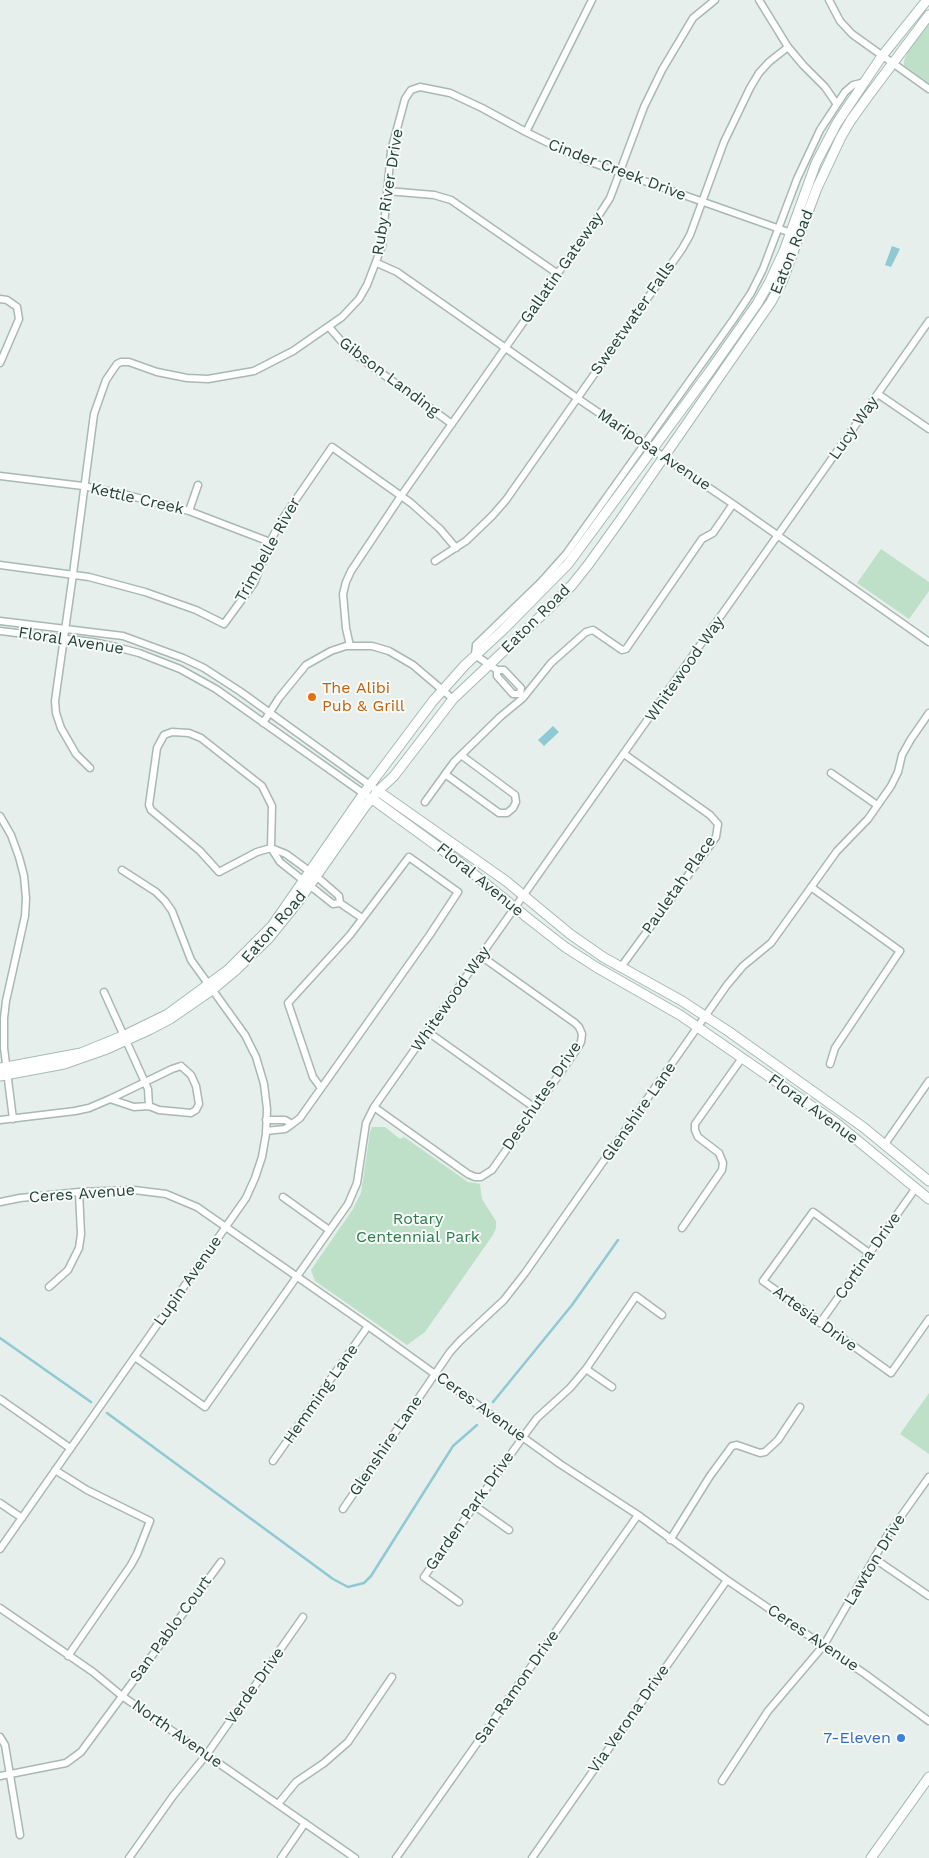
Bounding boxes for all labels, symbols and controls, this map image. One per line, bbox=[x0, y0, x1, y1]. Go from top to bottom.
street label: Ruby River Drive bbox=[369, 127, 407, 257]
street label: Cinder Creek Drive bbox=[545, 135, 689, 205]
street label: Eaton Road bbox=[766, 207, 818, 297]
street label: Gallatin Gateway bbox=[516, 209, 608, 327]
street label: Sweetwater Falls bbox=[587, 257, 679, 379]
street label: Gibson Landing bbox=[335, 333, 443, 421]
street label: Lucy Way bbox=[825, 393, 883, 463]
street label: Mariposa Avenue bbox=[594, 405, 714, 495]
street label: Kettle Creek bbox=[88, 479, 186, 519]
street label: Trimbelle River bbox=[231, 494, 305, 606]
street label: Eaton Road bbox=[498, 581, 574, 657]
street label: Whitewood Way bbox=[641, 612, 729, 726]
street label: Floral Avenue bbox=[17, 623, 125, 659]
place label: The Alibi Pub & Grill bbox=[322, 678, 405, 716]
marker: The Alibi Pub & Grill bbox=[306, 691, 318, 703]
street label: Pauletah Place bbox=[638, 832, 720, 938]
street label: Floral Avenue bbox=[433, 839, 527, 921]
street label: Eaton Road bbox=[237, 887, 311, 967]
street label: Whitewood Way bbox=[407, 942, 495, 1056]
street label: Deschutes Drive bbox=[498, 1038, 586, 1154]
street label: Glenshire Lane bbox=[598, 1059, 680, 1165]
street label: Floral Avenue bbox=[764, 1070, 862, 1148]
street label: Ceres Avenue bbox=[28, 1181, 136, 1207]
park label: Rotary Centennial Park bbox=[356, 1209, 480, 1247]
street label: Cortina Drive bbox=[831, 1209, 905, 1303]
street label: Lupin Avenue bbox=[150, 1232, 226, 1330]
street label: Artesia Drive bbox=[769, 1282, 861, 1356]
street label: Hemming Lane bbox=[280, 1340, 362, 1448]
street label: Ceres Avenue bbox=[432, 1368, 530, 1446]
street label: Glenshire Lane bbox=[345, 1392, 427, 1500]
street label: Garden Park Drive bbox=[422, 1448, 518, 1574]
street label: Lawton Drive bbox=[840, 1511, 910, 1609]
street label: San Pablo Court bbox=[126, 1572, 216, 1686]
street label: Ceres Avenue bbox=[764, 1600, 862, 1676]
street label: San Ramon Drive bbox=[471, 1627, 563, 1747]
street label: Verde Drive bbox=[221, 1644, 289, 1728]
street label: Via Verona Drive bbox=[584, 1661, 674, 1777]
street label: North Avenue bbox=[128, 1696, 226, 1772]
place label: 7-Eleven bbox=[823, 1728, 891, 1748]
marker: 7-Eleven bbox=[895, 1732, 907, 1744]

